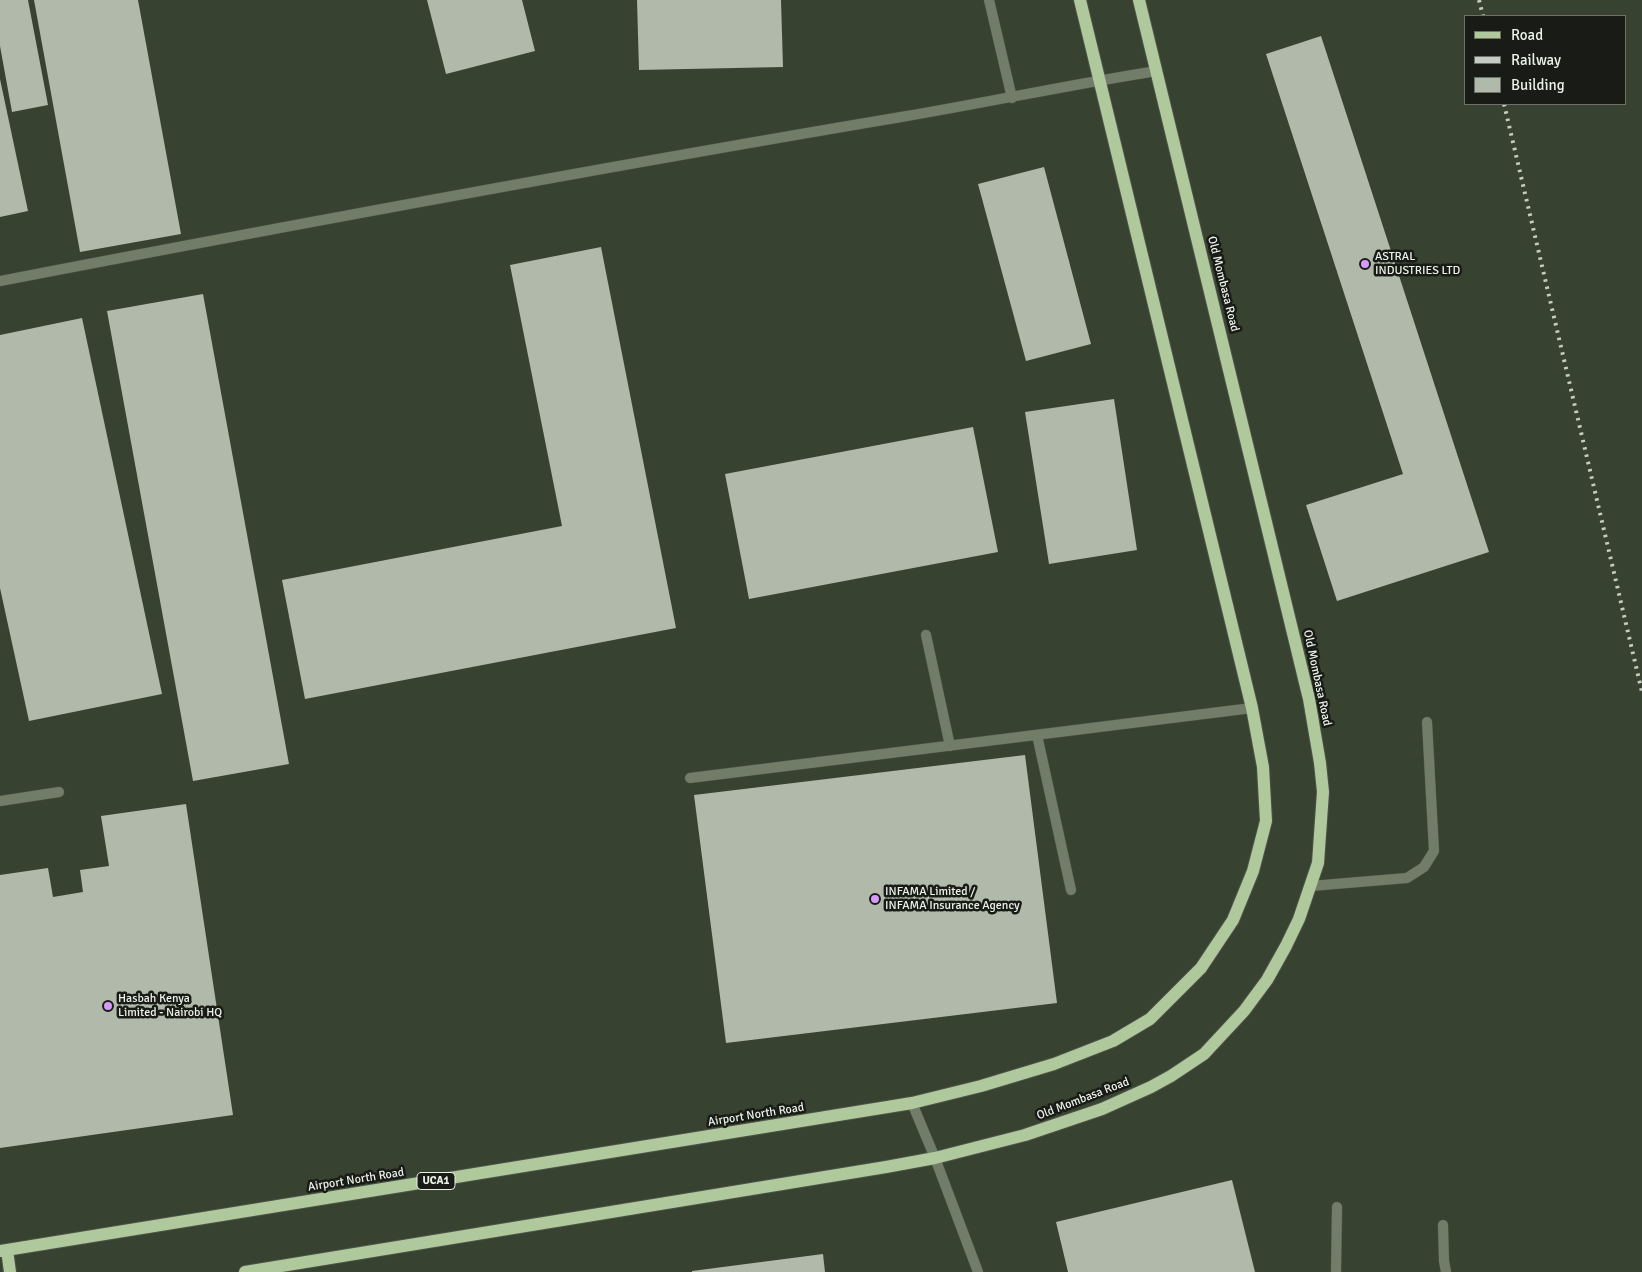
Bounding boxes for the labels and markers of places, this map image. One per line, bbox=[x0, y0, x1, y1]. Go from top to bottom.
place label: ASTRAL INDUSTRIES LTD bbox=[1375, 250, 1460, 278]
marker: ASTRAL INDUSTRIES LTD bbox=[1359, 258, 1371, 270]
place label: INFAMA Limited / INFAMA Insurance Agency bbox=[885, 885, 1020, 913]
marker: INFAMA Limited / INFAMA Insurance Agency bbox=[869, 893, 881, 905]
place label: Hasbah Kenya Limited - Nairobi HQ bbox=[118, 992, 222, 1020]
marker: Hasbah Kenya Limited - Nairobi HQ bbox=[102, 1000, 114, 1012]

